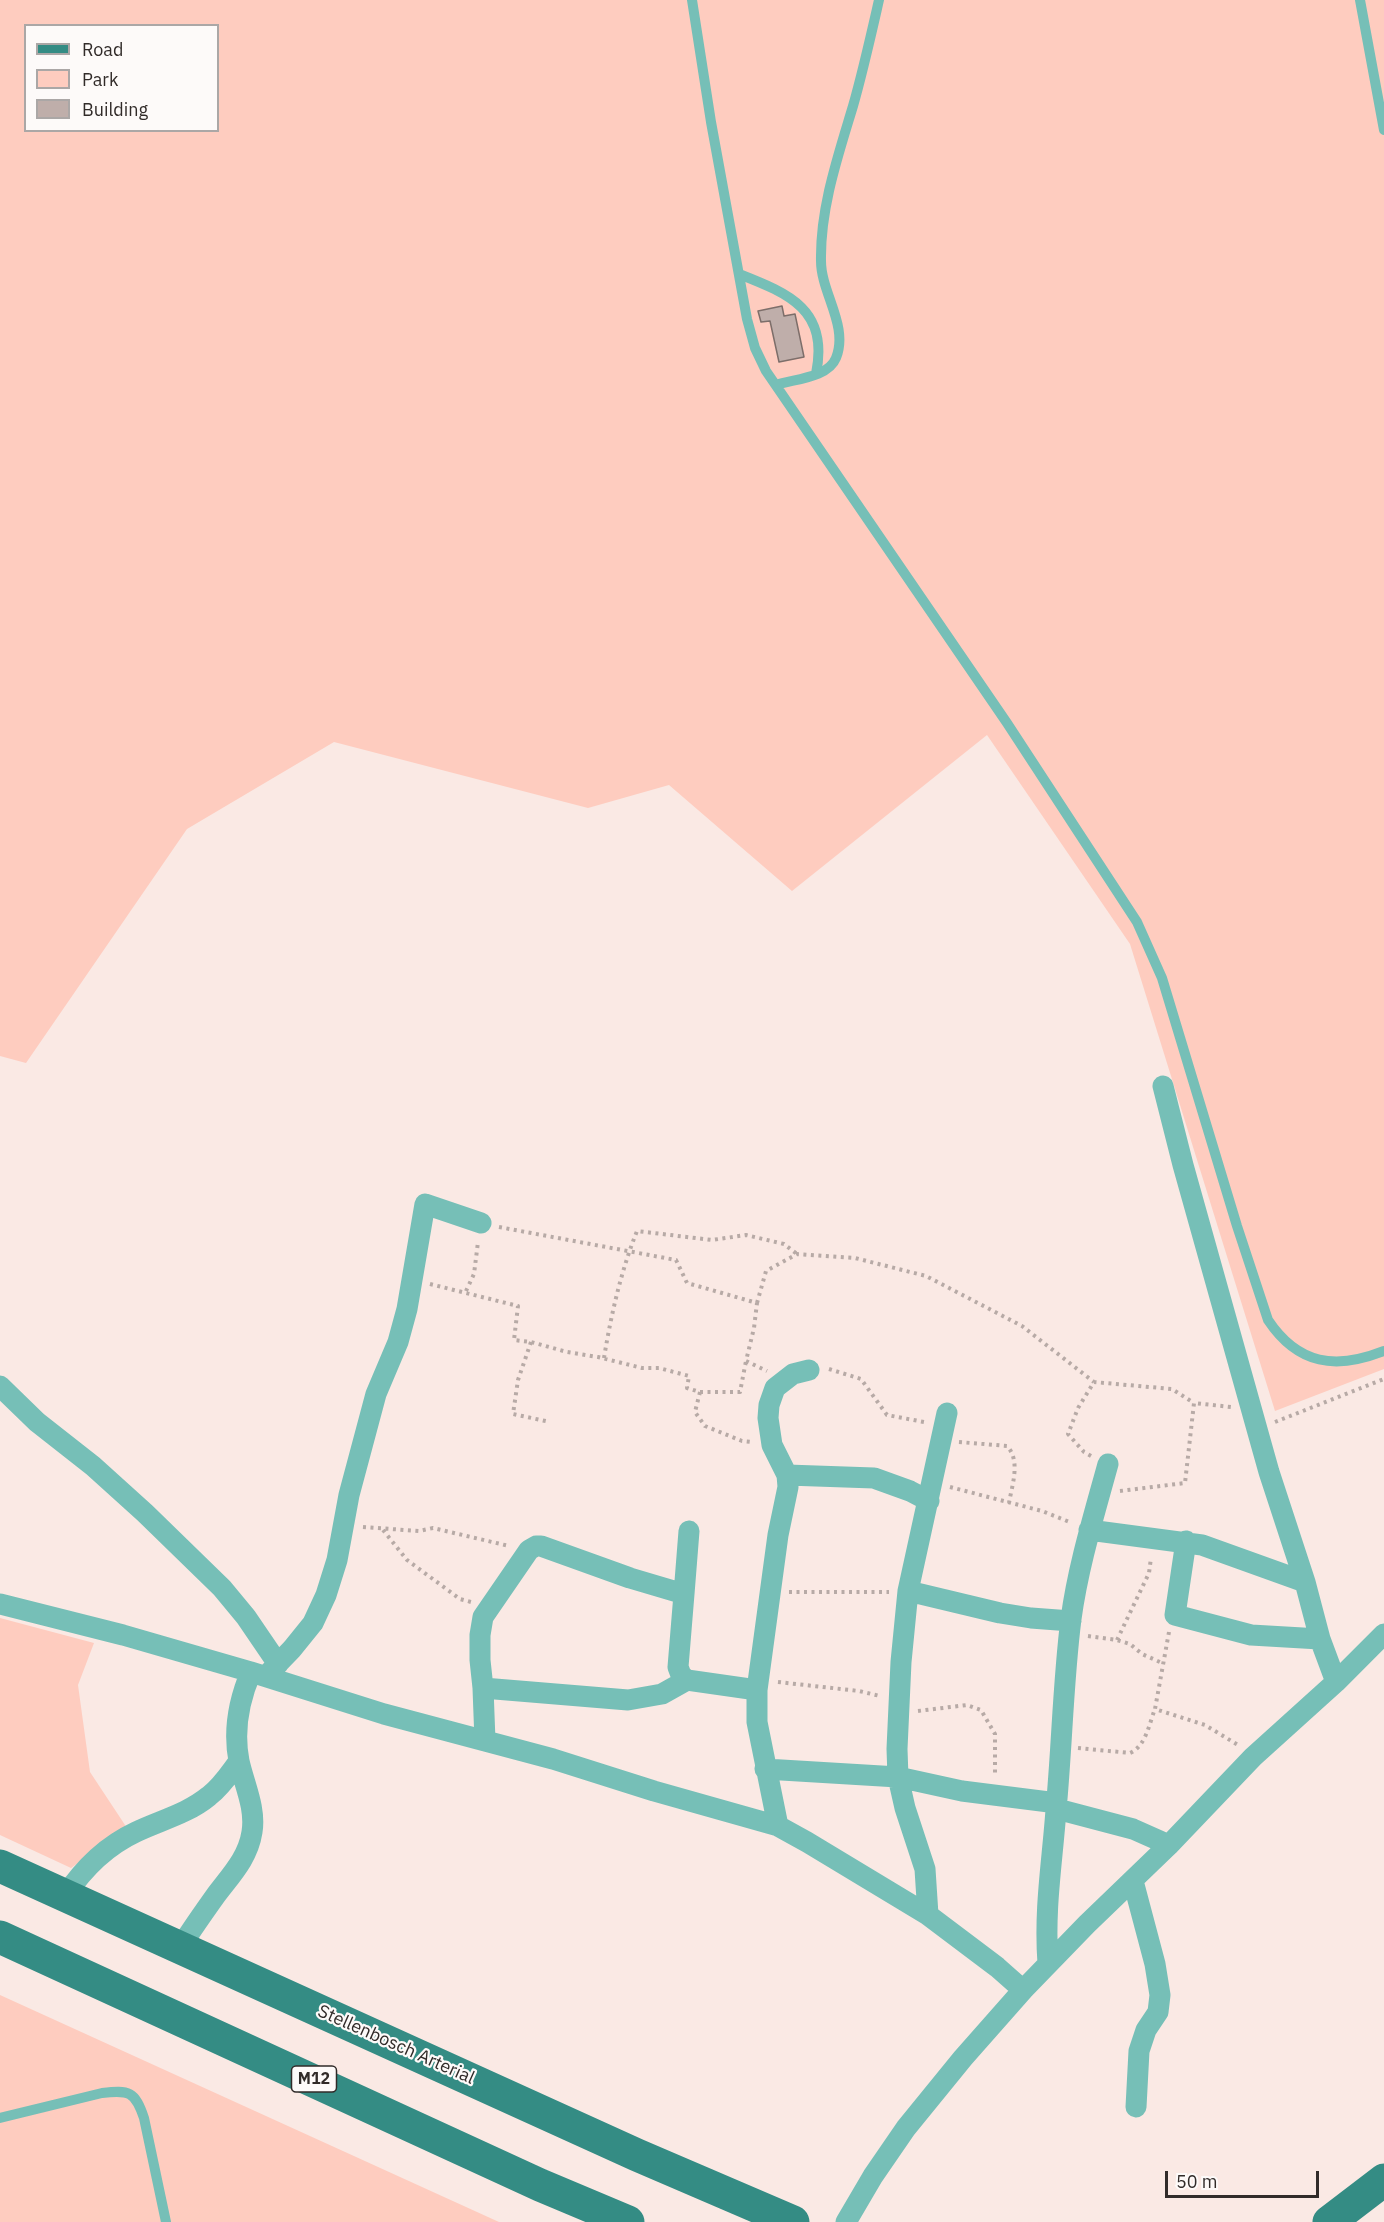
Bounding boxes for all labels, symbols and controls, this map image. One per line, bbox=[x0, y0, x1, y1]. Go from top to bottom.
legend bbox=[24, 24, 219, 132]
text: Road bbox=[82, 38, 123, 61]
text: Park bbox=[82, 68, 118, 91]
text: Building bbox=[82, 98, 148, 121]
street label: Stellenbosch Arterial bbox=[314, 2001, 478, 2089]
road number: M12 bbox=[292, 2066, 336, 2092]
scale bar bbox=[1168, 2159, 1322, 2197]
text: 50 m bbox=[1176, 2170, 1218, 2193]

